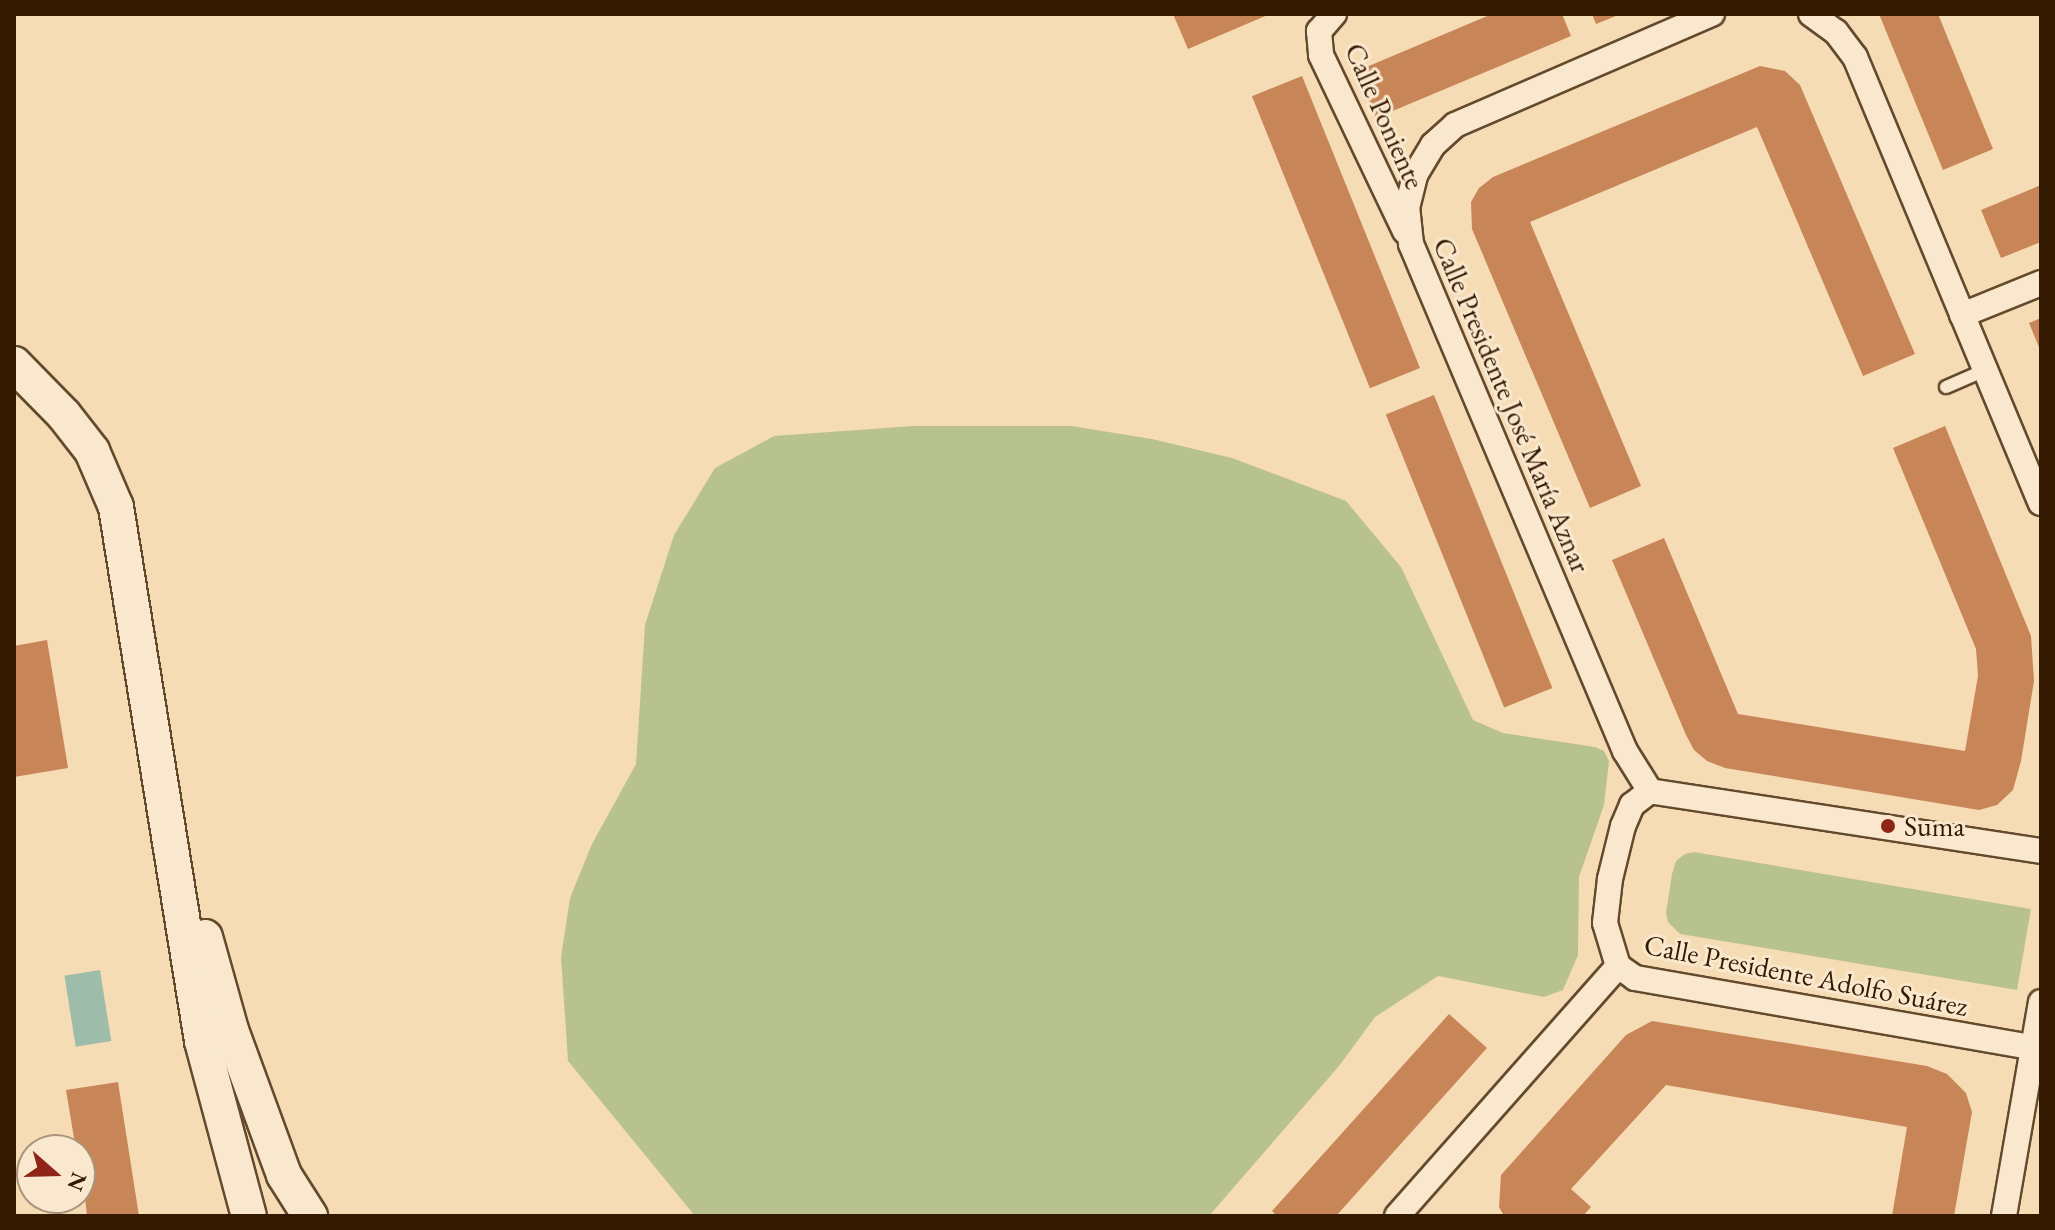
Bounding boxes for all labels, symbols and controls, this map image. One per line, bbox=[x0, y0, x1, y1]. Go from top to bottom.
street label: Calle Poniente bbox=[1338, 38, 1432, 194]
street label: Calle Presidente José María Aznar bbox=[1426, 233, 1598, 577]
place label: Suma bbox=[1904, 809, 1965, 843]
marker: Suma bbox=[1879, 817, 1897, 835]
street label: Calle Presidente Adolfo Suárez bbox=[1641, 927, 1971, 1023]
north arrow bbox=[16, 1134, 96, 1214]
text: N bbox=[60, 1168, 94, 1195]

